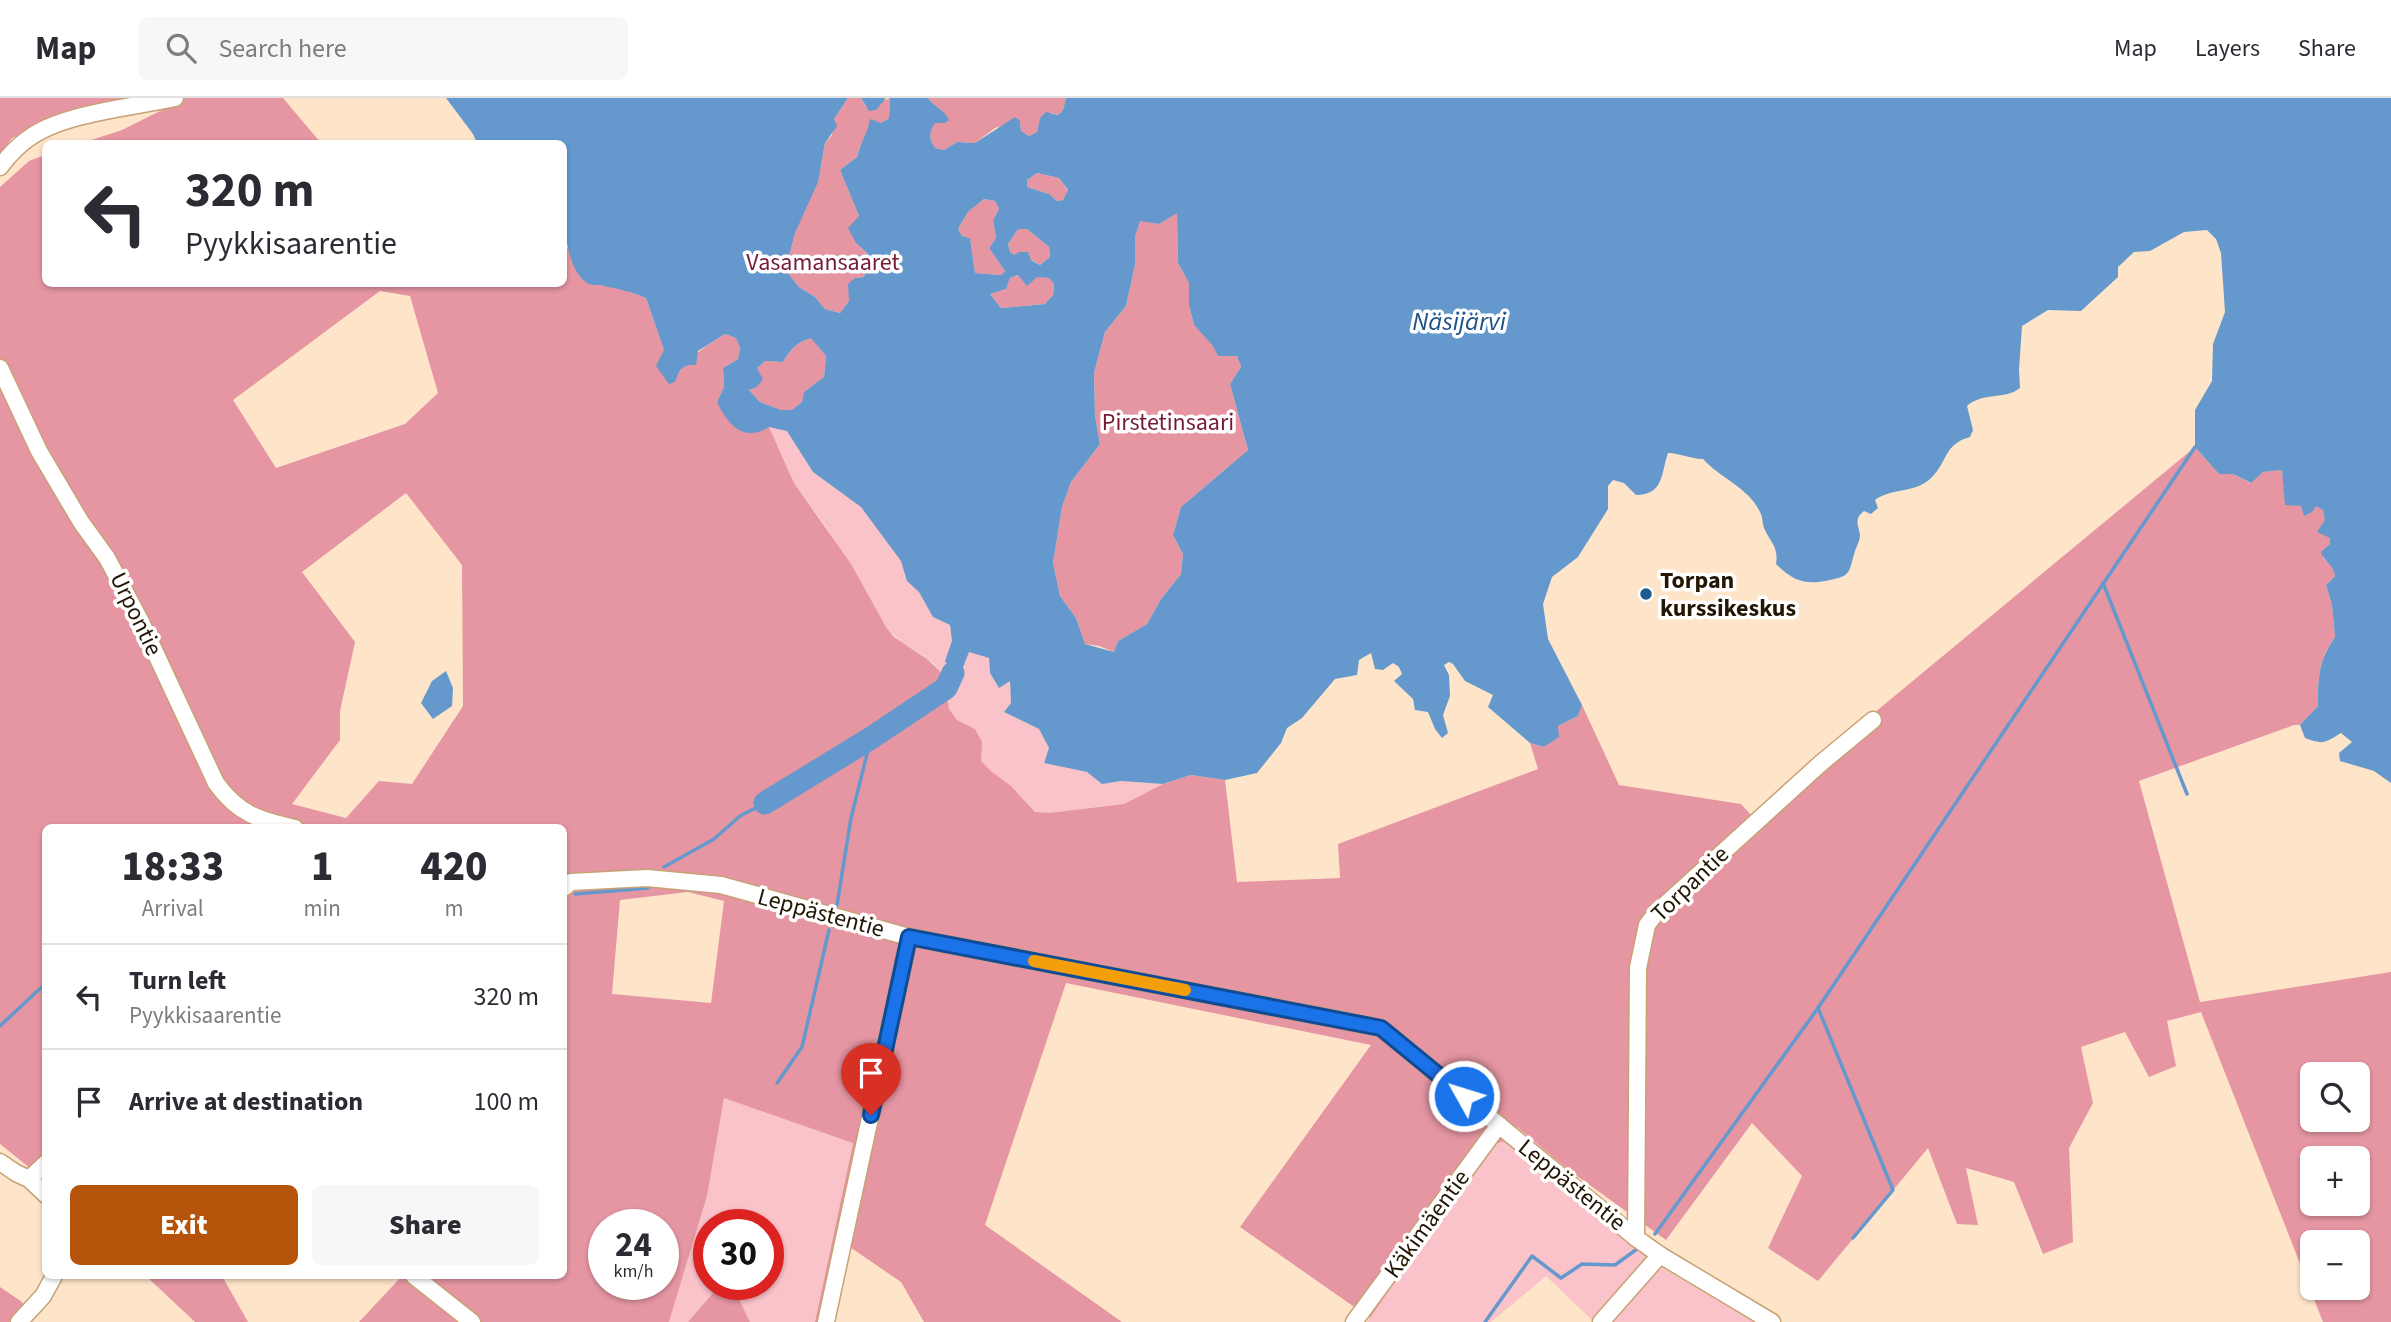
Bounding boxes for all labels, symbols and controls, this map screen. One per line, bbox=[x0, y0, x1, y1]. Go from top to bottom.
search box bbox=[138, 17, 628, 80]
text: Map bbox=[35, 25, 96, 72]
icon: search bbox=[162, 29, 200, 67]
text: Search here bbox=[218, 30, 347, 67]
text: Map bbox=[2114, 31, 2157, 66]
text: Layers bbox=[2195, 31, 2260, 66]
text: Share bbox=[2298, 31, 2356, 66]
text: 320 m bbox=[185, 156, 314, 226]
icon: left bbox=[70, 168, 161, 259]
text: Pyykkisaarentie bbox=[185, 221, 397, 267]
park label: Vasamansaaret bbox=[746, 245, 900, 280]
water label: Näsijärvi bbox=[1412, 303, 1507, 340]
park label: Pirstetinsaari bbox=[1102, 405, 1234, 440]
place label: Torpan kurssikeskus bbox=[1660, 563, 1796, 626]
street label: Urpontie bbox=[101, 566, 171, 662]
marker: Torpan kurssikeskus bbox=[1638, 586, 1654, 602]
text: 18:33 bbox=[121, 837, 224, 897]
text: 1 bbox=[311, 837, 333, 897]
text: 420 bbox=[420, 837, 488, 897]
street label: Torpantie bbox=[1643, 838, 1737, 930]
street label: Leppästentie bbox=[754, 879, 888, 947]
text: Arrival bbox=[142, 892, 204, 925]
text: min bbox=[304, 892, 341, 925]
text: m bbox=[444, 892, 463, 925]
text: Turn left bbox=[129, 962, 226, 999]
icon: left bbox=[70, 978, 108, 1016]
text: 320 m bbox=[473, 978, 539, 1015]
text: Pyykkisaarentie bbox=[129, 999, 281, 1032]
pin bbox=[841, 1043, 901, 1115]
icon: arrive bbox=[852, 1054, 890, 1092]
position arrow bbox=[1427, 1059, 1501, 1133]
map controls bbox=[2300, 1062, 2370, 1300]
button: search bbox=[2300, 1062, 2370, 1132]
icon: arrive bbox=[70, 1083, 108, 1121]
text: Arrive at destination bbox=[129, 1083, 363, 1120]
text: 100 m bbox=[473, 1083, 539, 1120]
street label: Leppästentie bbox=[1510, 1130, 1634, 1240]
button: + bbox=[2300, 1146, 2370, 1216]
street label: Käkimäentie bbox=[1376, 1162, 1478, 1286]
button: Exit bbox=[70, 1185, 298, 1265]
button: Share bbox=[312, 1185, 539, 1265]
speed limit sign: 30 bbox=[693, 1209, 784, 1300]
text: 24 bbox=[615, 1220, 652, 1270]
button: − bbox=[2300, 1230, 2370, 1300]
text: km/h bbox=[614, 1259, 653, 1284]

